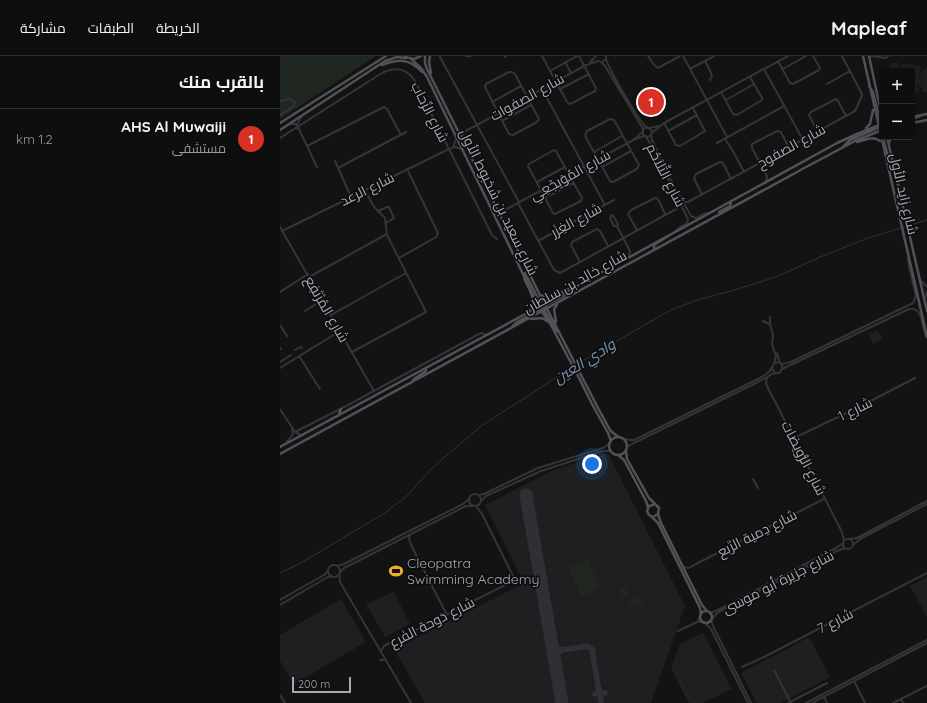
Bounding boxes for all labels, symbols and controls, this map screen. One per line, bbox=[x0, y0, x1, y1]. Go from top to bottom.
text: Mapleaf bbox=[831, 16, 907, 40]
text: مشاركة bbox=[20, 19, 66, 37]
text: الطبقات bbox=[88, 19, 134, 37]
text: الخريطة bbox=[156, 19, 200, 37]
map controls bbox=[879, 68, 915, 140]
button: + bbox=[879, 68, 915, 104]
street label: شارع الصفوات bbox=[487, 69, 567, 125]
text: بالقرب منك bbox=[179, 71, 264, 92]
street label: شارع الرِّحاب bbox=[407, 79, 453, 145]
pin: 1 bbox=[638, 87, 664, 117]
button: − bbox=[879, 104, 915, 140]
text: AHS Al Muwaiji bbox=[121, 117, 226, 136]
street label: شارع الصفوح bbox=[754, 120, 828, 172]
street label: شارع سعيد بن شخبوط الأول bbox=[456, 126, 542, 278]
text: 1.2 km bbox=[16, 131, 53, 147]
text: 1 bbox=[248, 131, 254, 147]
text: مستشفى bbox=[172, 140, 226, 156]
street label: شارع التَّلاَحُم bbox=[641, 140, 690, 210]
street label: شارع المُوَيجْعِي bbox=[526, 145, 615, 207]
street label: شارع زايد الأول bbox=[886, 151, 922, 237]
street label: شارع الرعد bbox=[337, 168, 397, 210]
street label: شارع الغِزَر bbox=[546, 199, 605, 241]
street label: شارع خالِد بن سلطان bbox=[520, 246, 630, 318]
street label: شارع المُرْتَفِع bbox=[301, 273, 353, 345]
water label: وادي العين bbox=[549, 334, 621, 390]
street label: شارع 1 bbox=[835, 393, 875, 425]
street label: شارع الرُّويضات bbox=[778, 418, 830, 498]
your location bbox=[582, 454, 602, 474]
street label: شارع دِمية الرَّبع bbox=[714, 505, 800, 561]
street label: شارع جزيرة أبو موسى bbox=[719, 546, 837, 618]
place label: Cleopatra Swimming Academy bbox=[407, 554, 539, 588]
sports icon: Cleopatra Swimming Academy bbox=[388, 563, 404, 579]
street label: شارع دَوحة الفَرع bbox=[386, 593, 478, 651]
street label: شارع 7 bbox=[814, 604, 856, 638]
scale bar bbox=[292, 675, 351, 694]
text: 200 m bbox=[298, 677, 330, 691]

